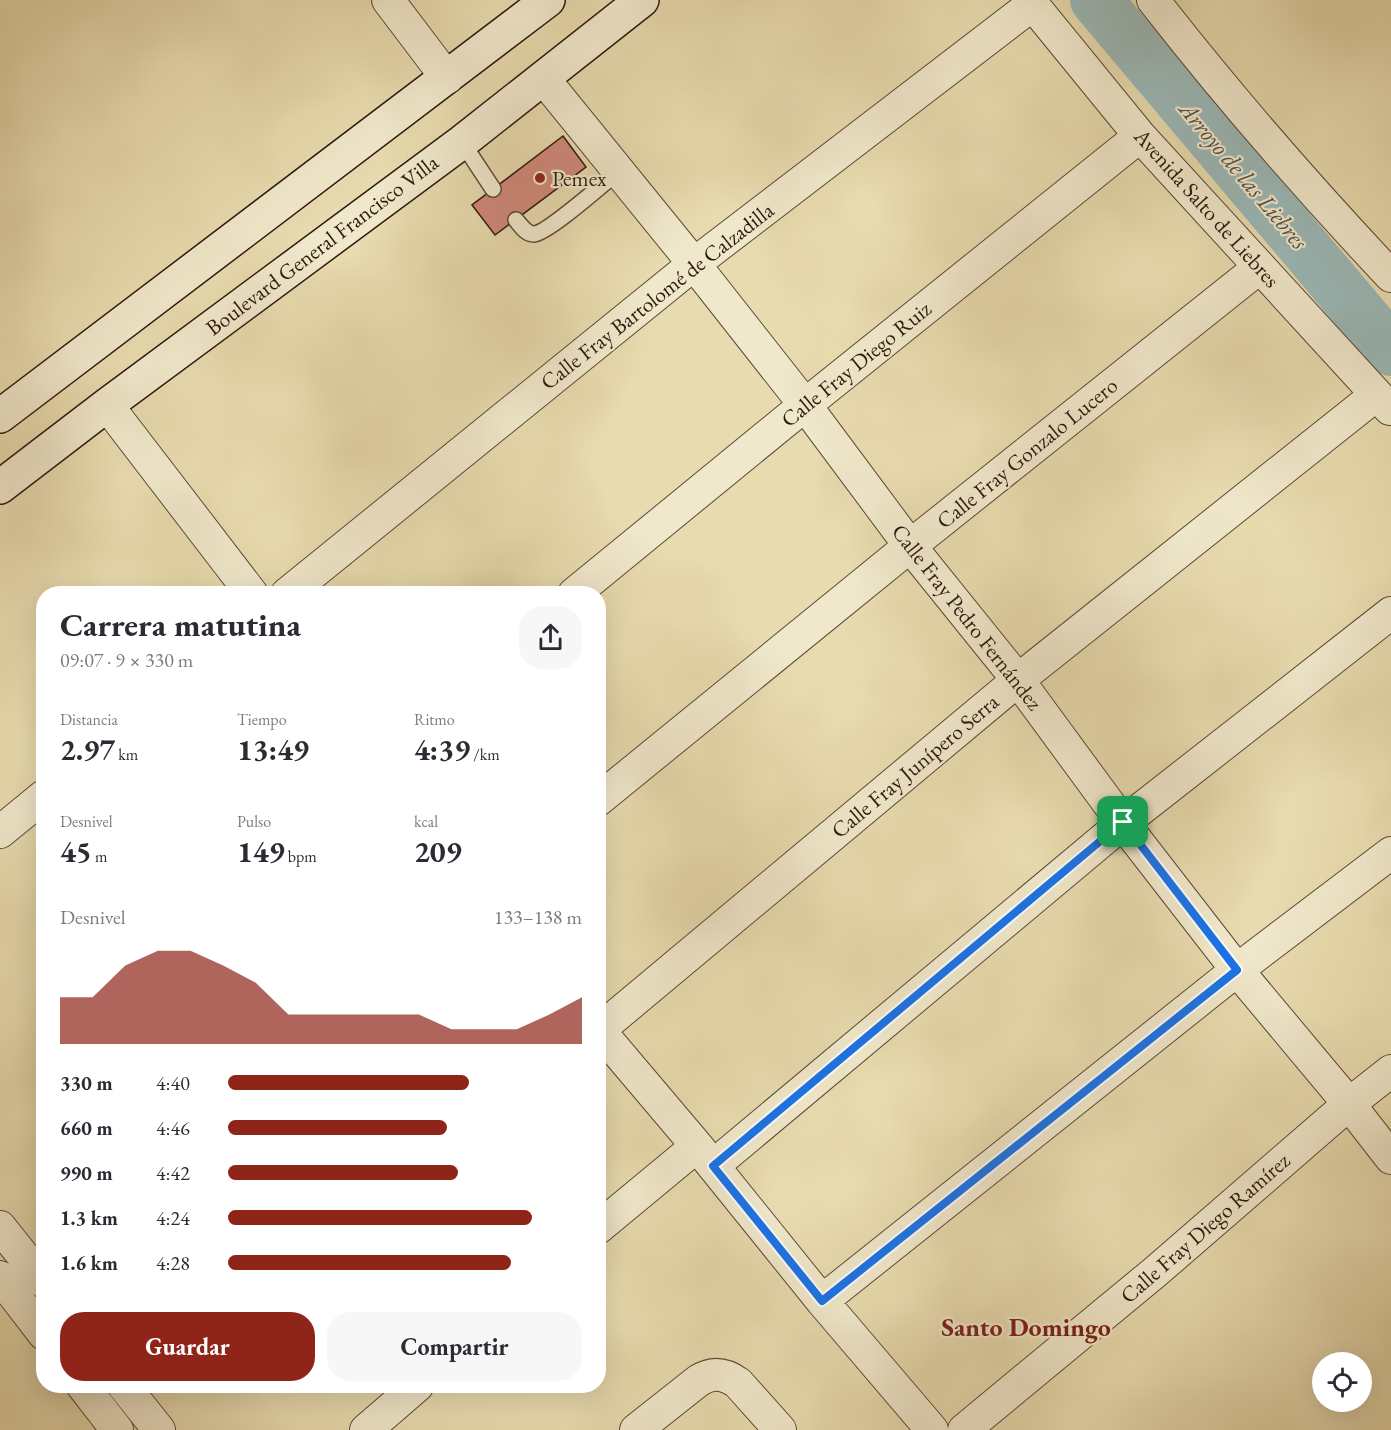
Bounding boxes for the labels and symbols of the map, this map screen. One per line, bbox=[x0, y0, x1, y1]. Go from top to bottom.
water label: Arroyo de las Liebres bbox=[1172, 93, 1315, 256]
street label: Avenida Salto de Liebres bbox=[1127, 122, 1286, 294]
street label: Boulevard General Francisco Villa bbox=[200, 148, 444, 342]
place label: Pemex bbox=[552, 164, 607, 193]
marker: Pemex bbox=[533, 171, 547, 185]
street label: Calle Fray Bartolomé de Calzadilla bbox=[534, 196, 780, 396]
street label: Calle Fray Diego Ruiz bbox=[775, 294, 938, 434]
street label: Calle Fray Gonzalo Lucero bbox=[930, 371, 1124, 535]
street label: Calle Fray Pedro Fernández bbox=[885, 518, 1049, 717]
street label: Calle Fray Junípero Serra bbox=[825, 687, 1005, 845]
pin bbox=[1097, 796, 1148, 847]
street label: Calle Fray Diego Ramírez bbox=[1114, 1146, 1296, 1310]
district label: Santo Domingo bbox=[941, 1310, 1111, 1344]

